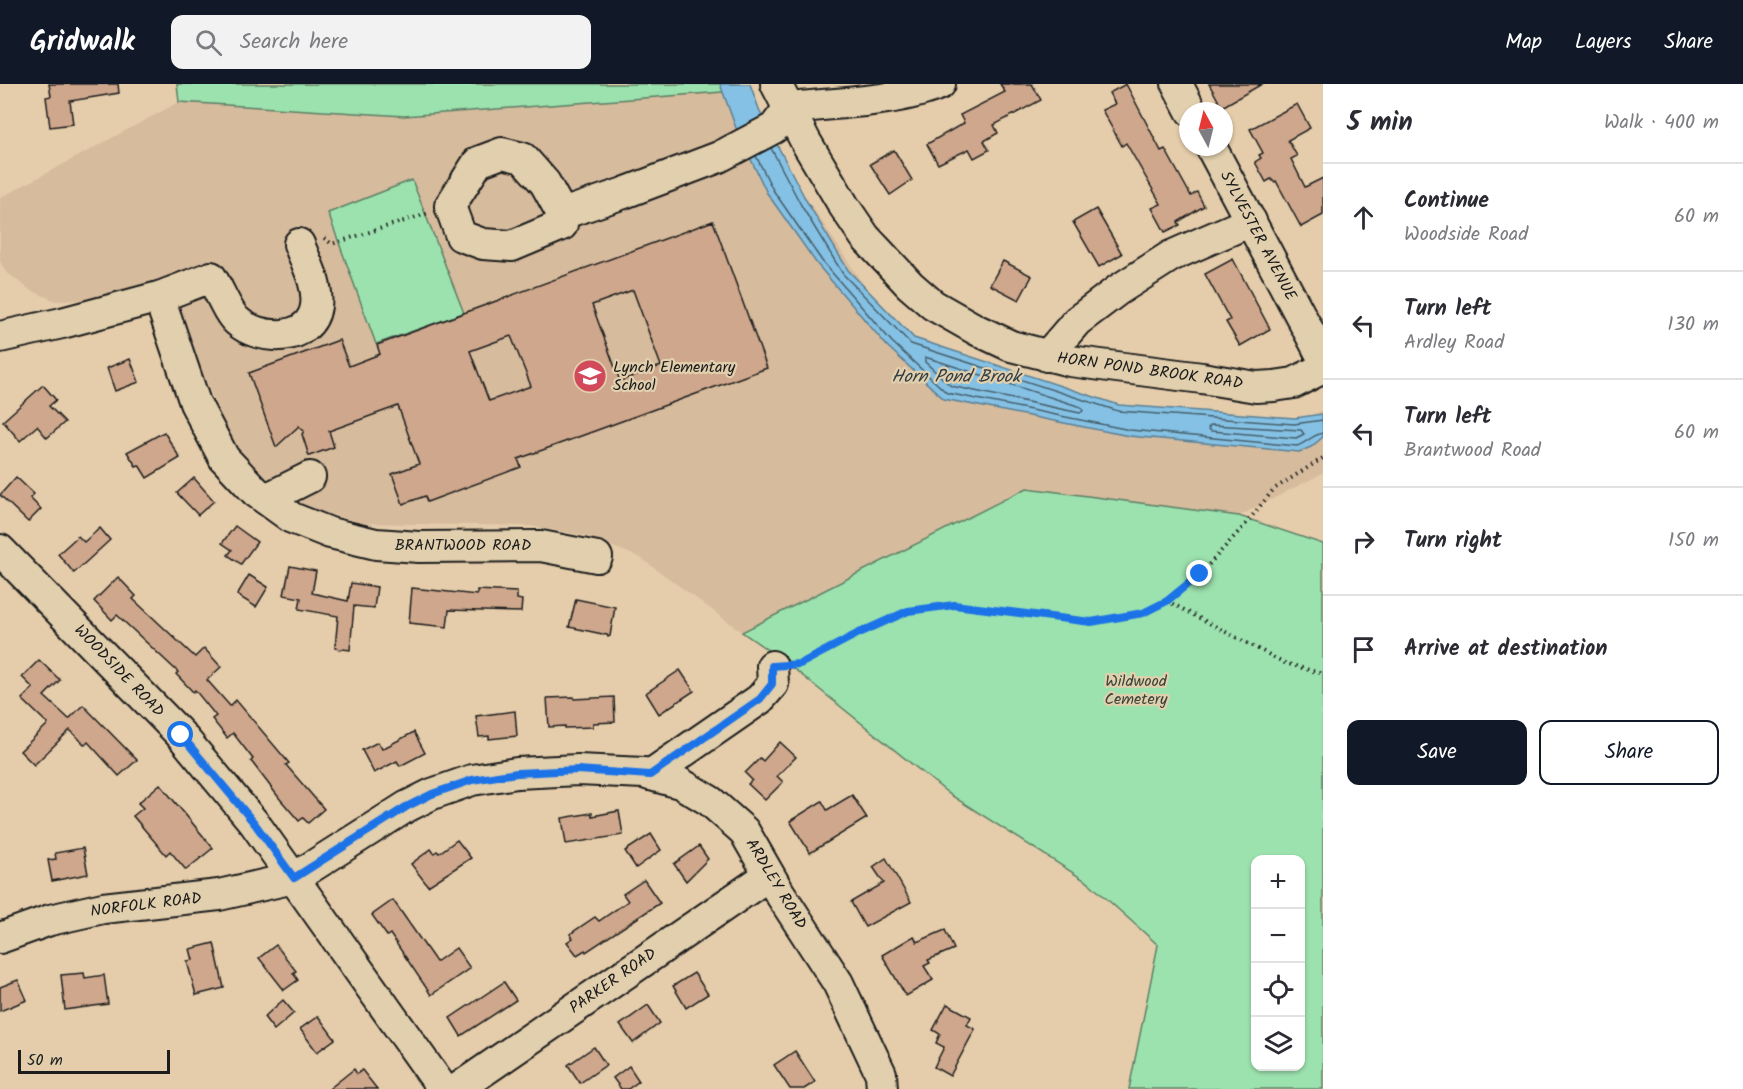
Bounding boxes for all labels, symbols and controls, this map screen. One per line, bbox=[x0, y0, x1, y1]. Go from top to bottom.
search box bbox=[171, 15, 591, 69]
text: Gridwalk bbox=[30, 20, 135, 65]
text: Search here bbox=[240, 25, 348, 60]
icon: search bbox=[192, 26, 225, 59]
text: Map bbox=[1505, 26, 1542, 59]
text: Layers bbox=[1575, 26, 1631, 59]
text: Share bbox=[1664, 26, 1713, 59]
north arrow bbox=[1179, 102, 1233, 156]
text: 5 min bbox=[1347, 102, 1413, 144]
text: Walk · 400 m bbox=[1604, 107, 1719, 139]
street label: SYLVESTER AVENUE bbox=[1213, 167, 1303, 306]
text: Continue bbox=[1404, 184, 1489, 219]
icon: ahead bbox=[1347, 201, 1380, 234]
text: 60 m bbox=[1674, 201, 1719, 233]
text: Woodside Road bbox=[1404, 219, 1528, 251]
text: Turn left bbox=[1404, 292, 1491, 327]
icon: left bbox=[1347, 309, 1380, 342]
text: 130 m bbox=[1667, 309, 1719, 341]
text: Ardley Road bbox=[1404, 327, 1504, 359]
street label: HORN POND BROOK ROAD bbox=[1055, 346, 1245, 396]
place label: Lynch Elementary School bbox=[613, 355, 736, 398]
school or university icon: Lynch Elementary School bbox=[572, 358, 608, 394]
water label: Horn Pond Brook bbox=[892, 363, 1023, 392]
text: Turn left bbox=[1404, 400, 1491, 435]
icon: left bbox=[1347, 417, 1380, 450]
text: 60 m bbox=[1674, 417, 1719, 449]
text: Brantwood Road bbox=[1404, 435, 1541, 467]
text: Turn right bbox=[1404, 524, 1502, 559]
icon: right bbox=[1347, 525, 1380, 558]
text: 150 m bbox=[1668, 525, 1719, 557]
street label: BRANTWOOD ROAD bbox=[395, 533, 531, 558]
route end bbox=[1186, 560, 1212, 586]
street label: WOODSIDE ROAD bbox=[68, 619, 170, 723]
text: Arrive at destination bbox=[1404, 632, 1607, 667]
icon: arrive bbox=[1347, 633, 1380, 666]
park label: Wildwood Cemetery bbox=[1105, 669, 1168, 712]
button: Save bbox=[1347, 720, 1527, 785]
button: Share bbox=[1539, 720, 1719, 785]
route start bbox=[167, 721, 193, 747]
street label: ARDLEY ROAD bbox=[739, 834, 813, 934]
map controls bbox=[1251, 855, 1305, 1071]
button: + bbox=[1251, 855, 1305, 909]
street label: NORFOLK ROAD bbox=[89, 886, 203, 924]
button: − bbox=[1251, 909, 1305, 963]
street label: PARKER ROAD bbox=[564, 942, 662, 1020]
button: locate bbox=[1251, 963, 1305, 1017]
button: layers bbox=[1251, 1017, 1305, 1071]
scale bar bbox=[18, 1047, 170, 1074]
text: 50 m bbox=[27, 1048, 63, 1073]

